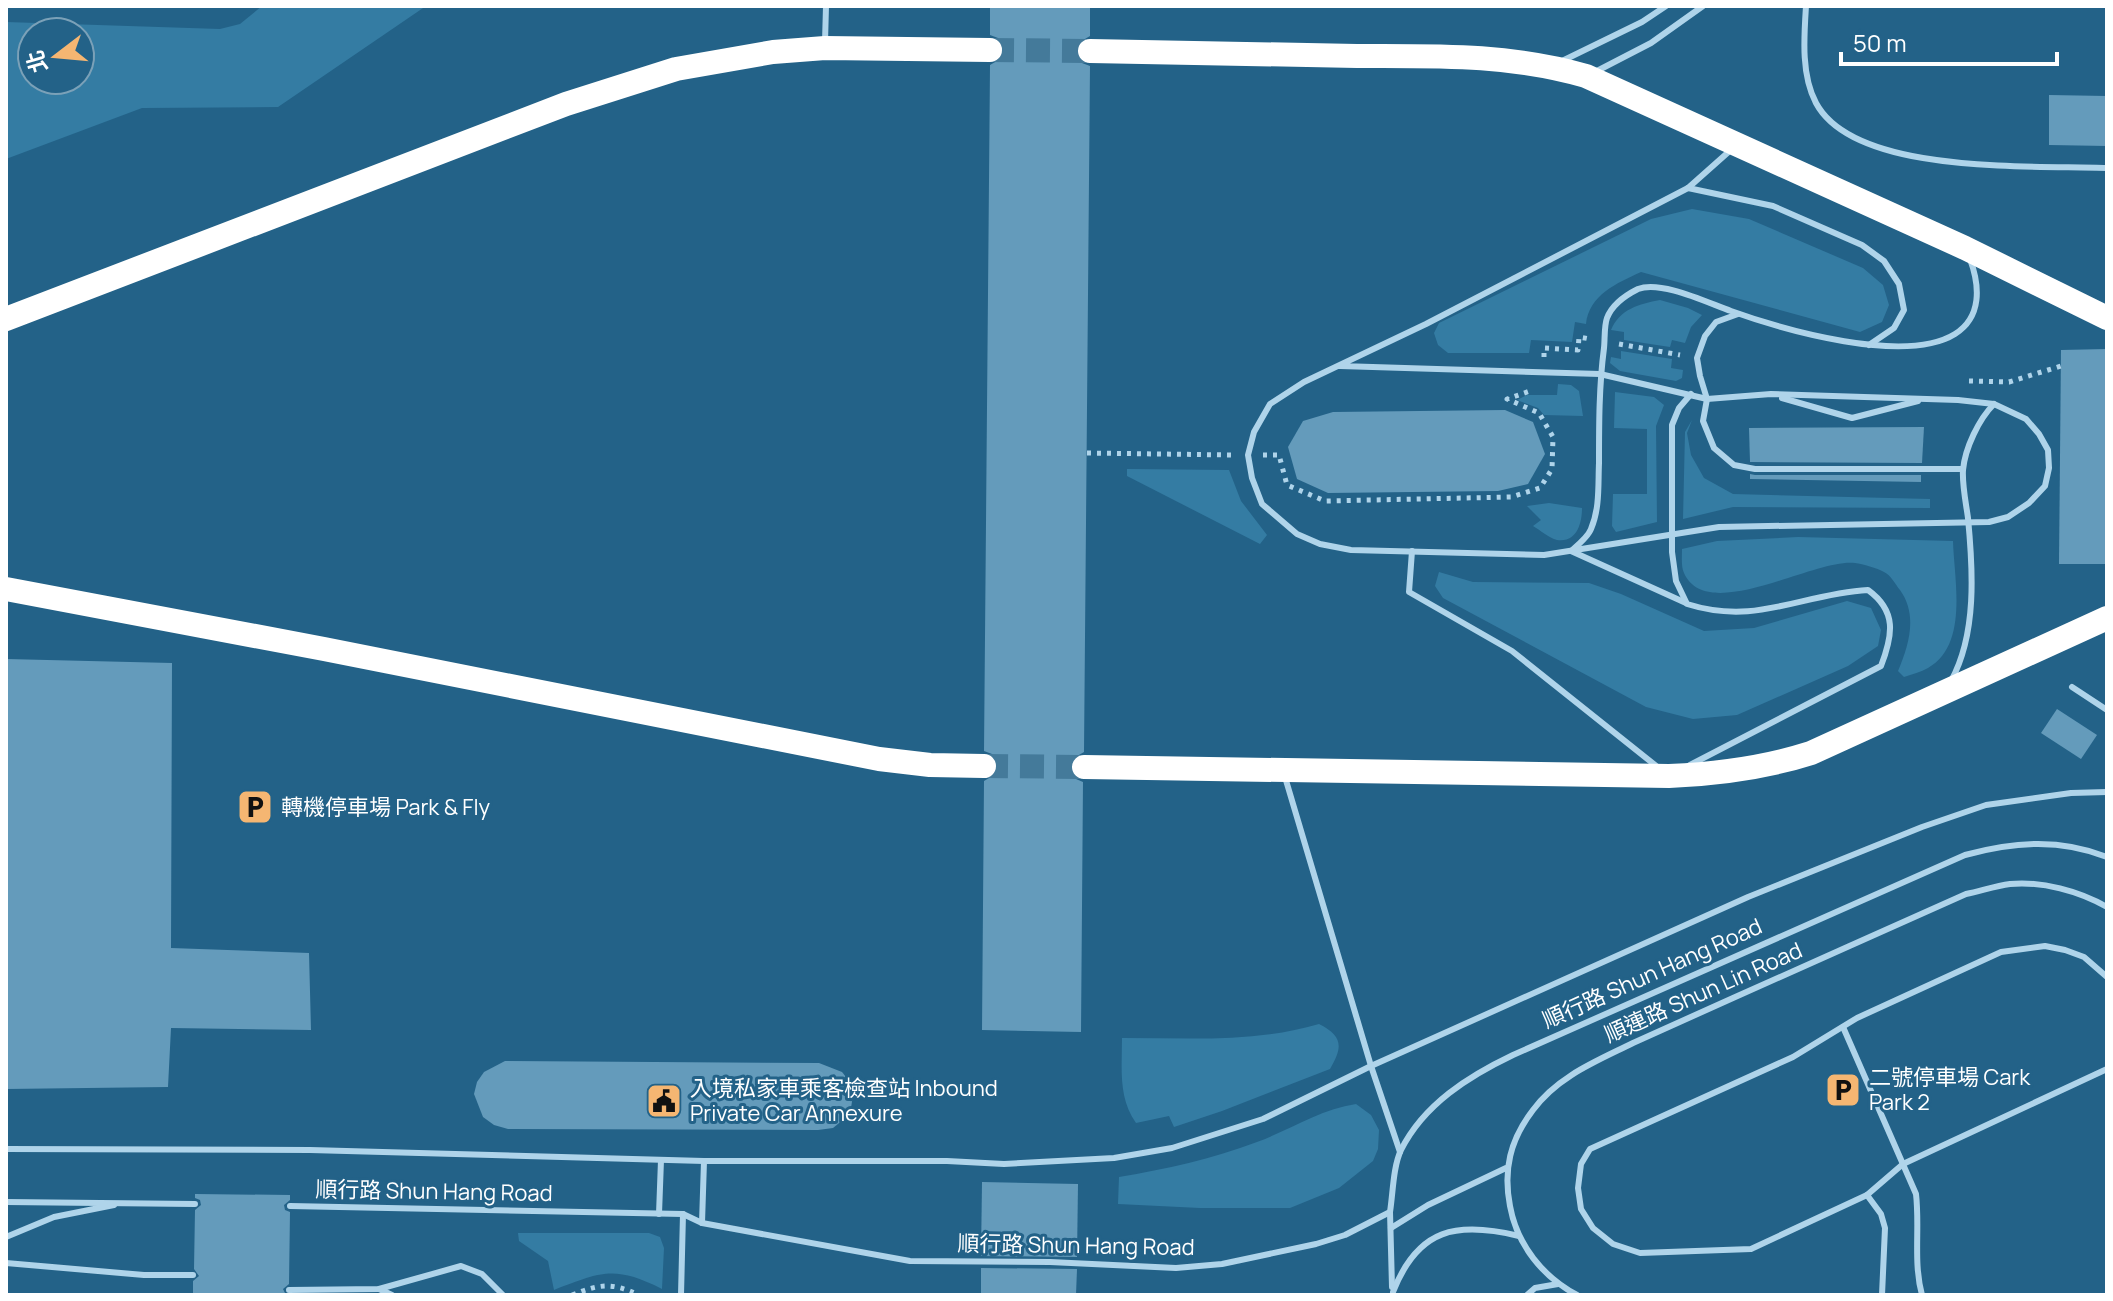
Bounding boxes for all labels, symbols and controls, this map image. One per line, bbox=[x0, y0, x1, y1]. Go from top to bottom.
north arrow bbox=[16, 16, 96, 96]
scale bar bbox=[1841, 16, 2057, 66]
text: 50 m bbox=[1853, 26, 1907, 59]
text: 北 bbox=[19, 47, 54, 76]
parking icon: 轉機停車場 Park & Fly bbox=[236, 788, 274, 826]
place label: 轉機停車場 Park & Fly bbox=[281, 792, 491, 822]
street label: 順行路 Shun Hang Road bbox=[1537, 911, 1767, 1035]
street label: 順連路 Shun Lin Road bbox=[1599, 935, 1807, 1049]
place label: 二號停車場 Cark Park 2 bbox=[1869, 1062, 2031, 1117]
parking icon: 二號停車場 Cark Park 2 bbox=[1824, 1071, 1862, 1109]
place label: 入境私家車乘客檢查站 Inbound Private Car Annexure bbox=[690, 1073, 998, 1128]
public building icon: 入境私家車乘客檢查站 Inbound Private Car Annexure bbox=[645, 1082, 683, 1120]
street label: 順行路 Shun Hang Road bbox=[315, 1174, 553, 1208]
street label: 順行路 Shun Hang Road bbox=[957, 1228, 1195, 1262]

